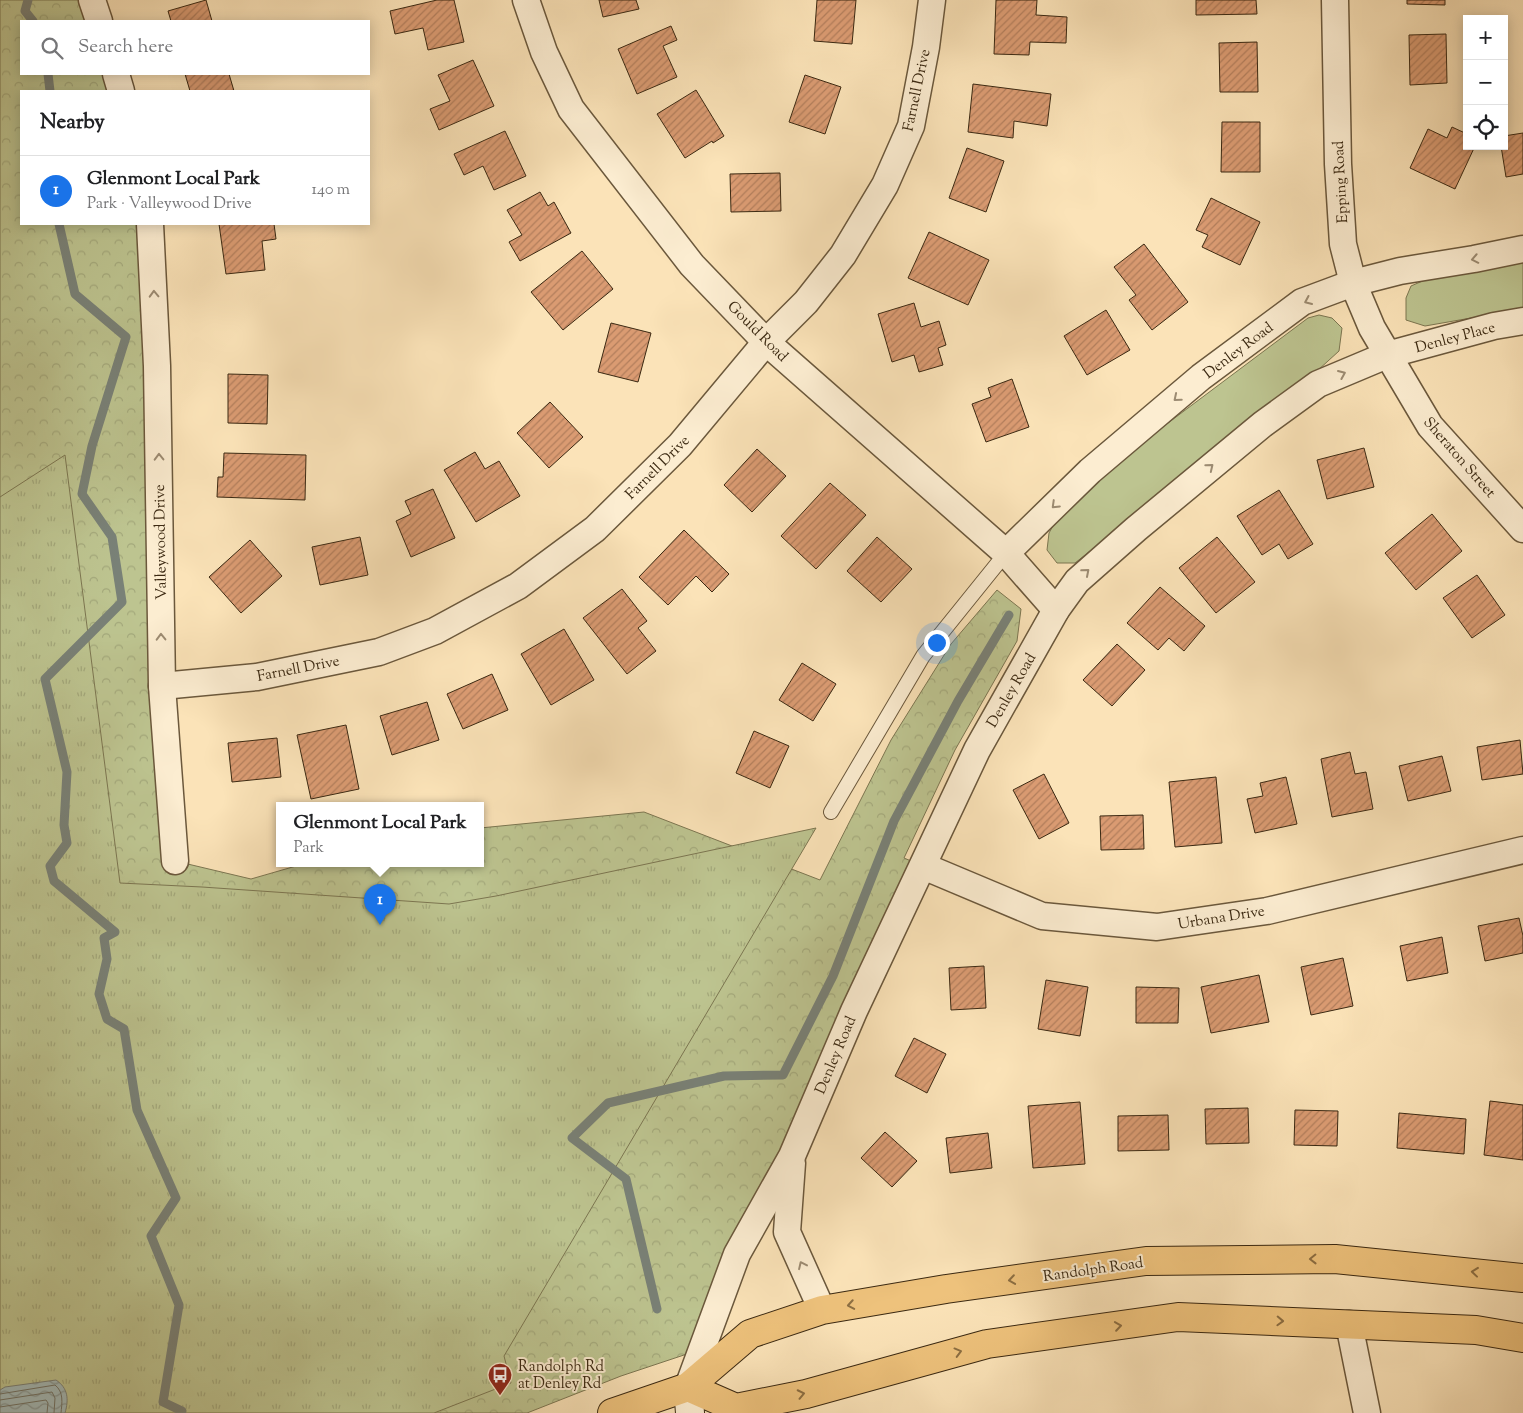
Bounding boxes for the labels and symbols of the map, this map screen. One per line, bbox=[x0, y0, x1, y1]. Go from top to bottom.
street label: Farnell Drive bbox=[898, 47, 936, 133]
street label: Epping Road bbox=[1329, 140, 1354, 224]
one-way arrow bbox=[1471, 253, 1480, 263]
one-way arrow bbox=[149, 290, 159, 298]
one-way arrow bbox=[1304, 295, 1313, 305]
street label: Gould Road bbox=[722, 297, 793, 368]
street label: Denley Road bbox=[1199, 318, 1279, 385]
street label: Denley Place bbox=[1413, 318, 1498, 359]
one-way arrow bbox=[1337, 369, 1346, 380]
one-way arrow bbox=[1174, 392, 1183, 401]
street label: Sheraton Street bbox=[1418, 413, 1500, 503]
street label: Farnell Drive bbox=[621, 431, 695, 505]
one-way arrow bbox=[153, 453, 164, 461]
one-way arrow bbox=[1205, 464, 1214, 473]
street label: Valleywood Drive bbox=[150, 484, 173, 600]
one-way arrow bbox=[1052, 499, 1061, 508]
one-way arrow bbox=[1081, 569, 1090, 578]
your location bbox=[924, 630, 950, 656]
one-way arrow bbox=[156, 633, 167, 641]
street label: Denley Road bbox=[982, 649, 1042, 732]
street label: Farnell Drive bbox=[255, 651, 341, 688]
pin: 1 bbox=[364, 884, 396, 925]
street label: Urbana Drive bbox=[1176, 901, 1266, 936]
street label: Denley Road bbox=[811, 1013, 862, 1098]
street label: Randolph Road bbox=[1042, 1253, 1145, 1288]
one-way arrow bbox=[1308, 1254, 1316, 1264]
one-way arrow bbox=[798, 1261, 809, 1270]
one-way arrow bbox=[1470, 1267, 1478, 1278]
one-way arrow bbox=[1007, 1274, 1016, 1284]
one-way arrow bbox=[847, 1299, 855, 1309]
one-way arrow bbox=[1276, 1316, 1284, 1327]
one-way arrow bbox=[1114, 1321, 1123, 1331]
one-way arrow bbox=[954, 1347, 962, 1358]
place label: Randolph Rd at Denley Rd bbox=[518, 1357, 604, 1395]
bus stop icon: Randolph Rd at Denley Rd bbox=[487, 1362, 513, 1396]
one-way arrow bbox=[797, 1390, 806, 1400]

